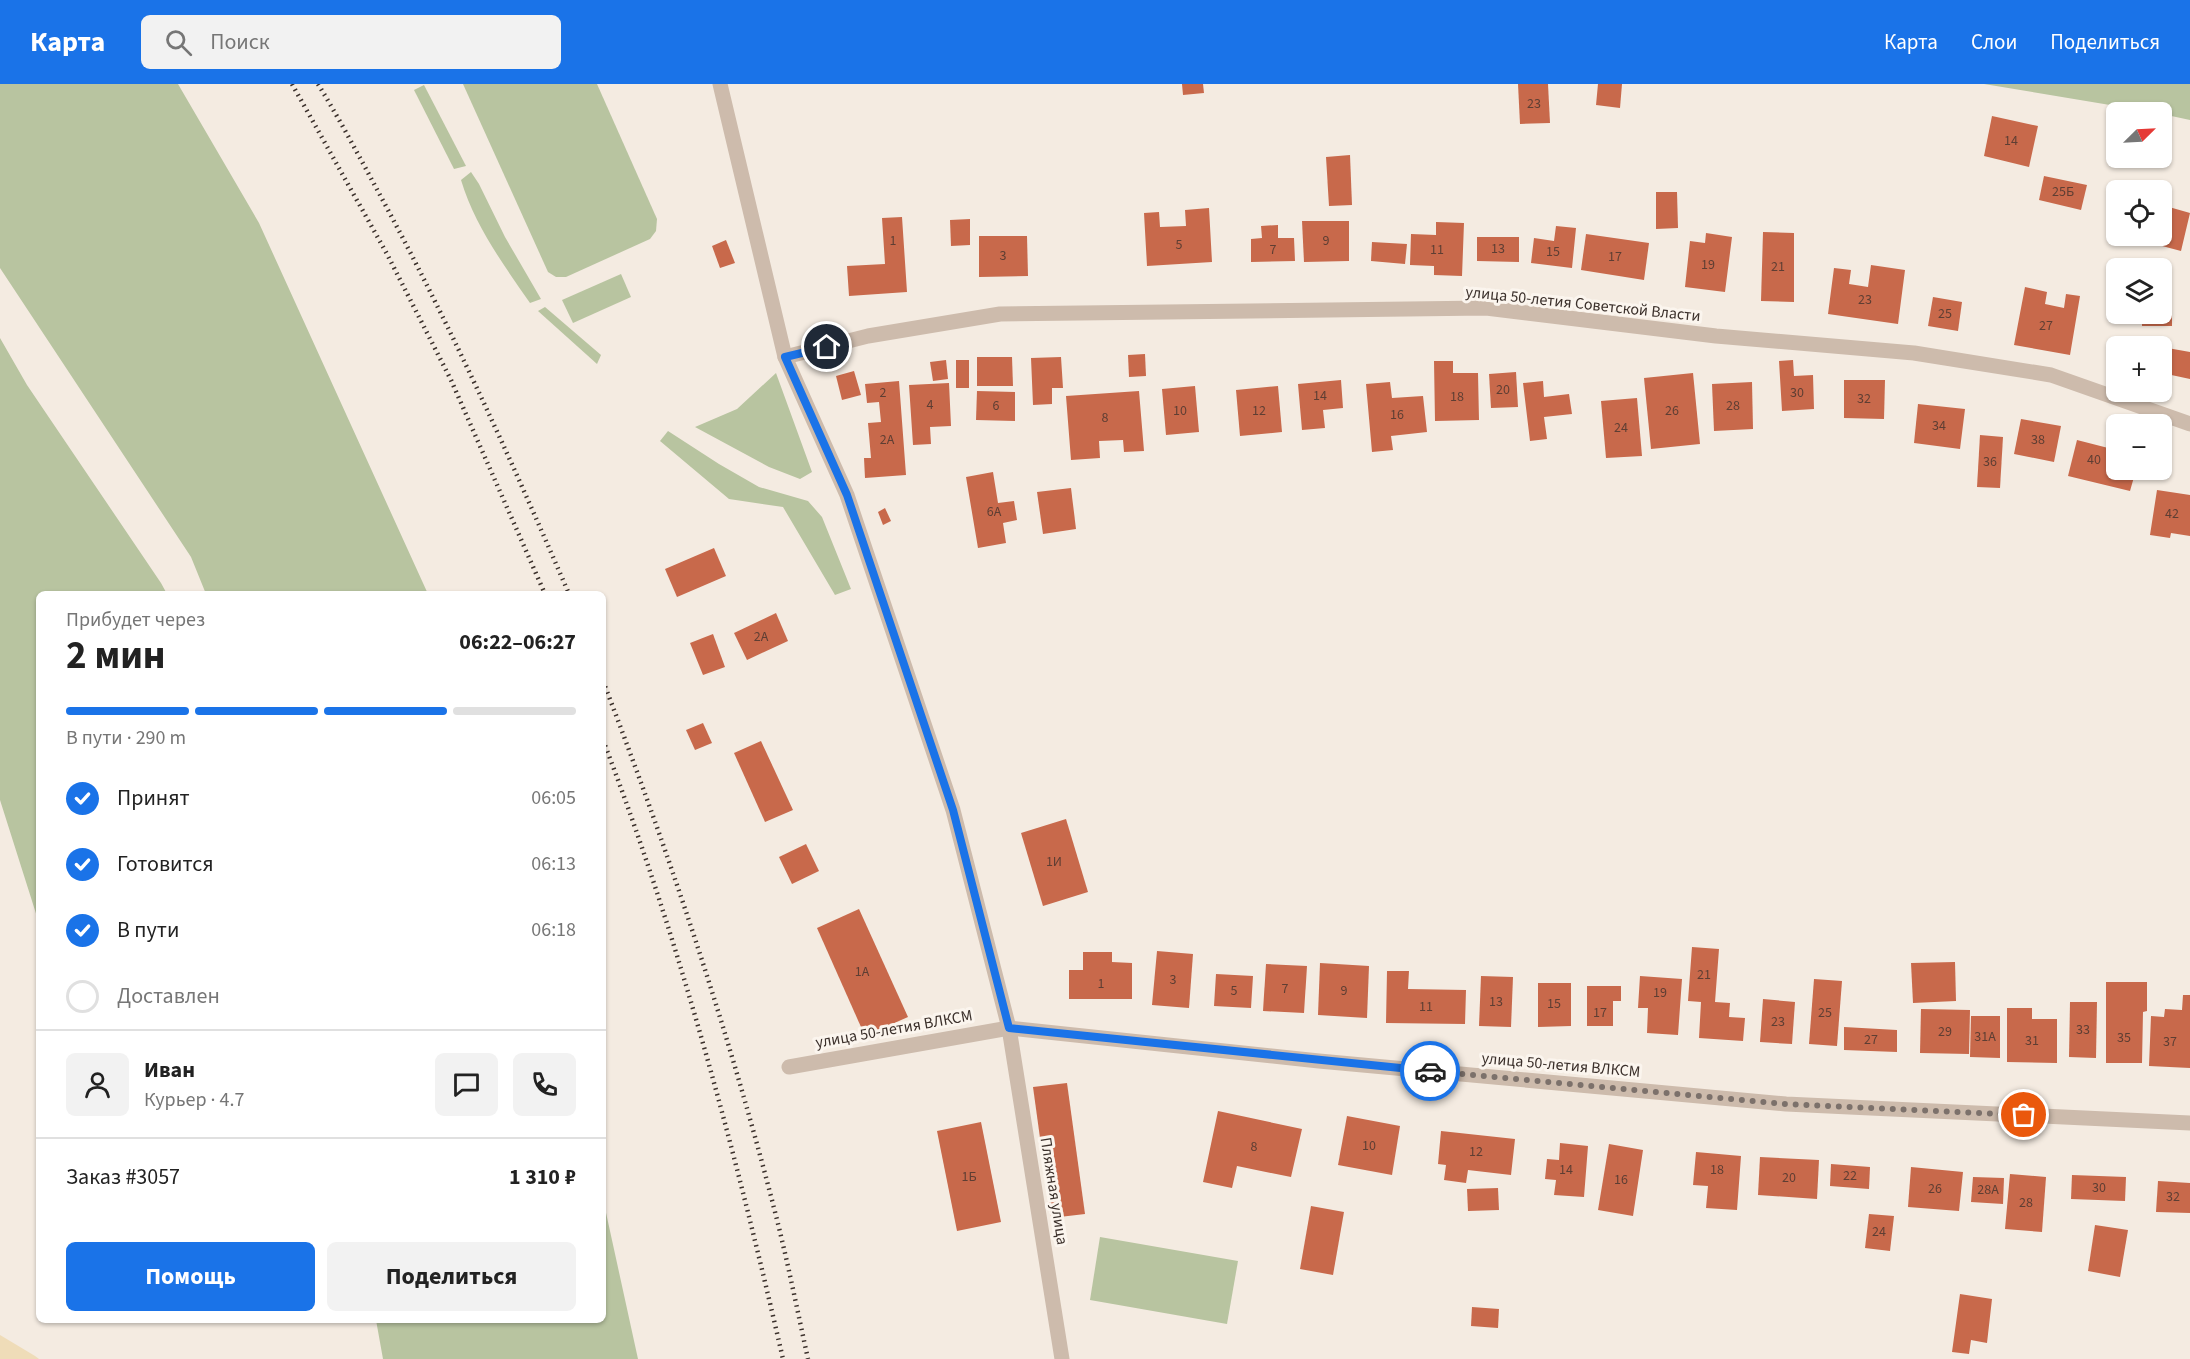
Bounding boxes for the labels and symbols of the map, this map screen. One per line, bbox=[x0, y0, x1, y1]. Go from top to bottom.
house number: 23 bbox=[1527, 94, 1541, 114]
north arrow bbox=[2106, 102, 2172, 168]
house number: 14 bbox=[2004, 131, 2018, 151]
house number: 25Б bbox=[2052, 182, 2074, 202]
house number: 1 bbox=[890, 231, 897, 251]
house number: 9 bbox=[1323, 231, 1330, 251]
house number: 5 bbox=[1176, 235, 1183, 255]
house number: 13 bbox=[1491, 239, 1505, 259]
house number: 7 bbox=[1270, 240, 1277, 260]
house number: 11 bbox=[1430, 240, 1444, 260]
house number: 15 bbox=[1546, 242, 1560, 262]
house number: 3 bbox=[1000, 246, 1007, 266]
house number: 17 bbox=[1608, 247, 1622, 267]
house number: 19 bbox=[1701, 255, 1715, 275]
house number: 21 bbox=[1771, 257, 1785, 277]
street label: улица 50-летия Советской Власти bbox=[1464, 281, 1702, 327]
house number: 23 bbox=[1858, 290, 1872, 310]
house number: 25 bbox=[1938, 304, 1952, 324]
house number: 27 bbox=[2039, 316, 2053, 336]
pin bbox=[801, 321, 852, 372]
house number: 20 bbox=[1496, 380, 1510, 400]
house number: 2 bbox=[880, 383, 887, 403]
house number: 30 bbox=[1790, 383, 1804, 403]
house number: 14 bbox=[1313, 386, 1327, 406]
house number: 18 bbox=[1450, 387, 1464, 407]
house number: 32 bbox=[1857, 389, 1871, 409]
house number: 4 bbox=[927, 395, 934, 415]
house number: 6 bbox=[993, 396, 1000, 416]
house number: 28 bbox=[1726, 396, 1740, 416]
house number: 10 bbox=[1173, 401, 1187, 421]
house number: 12 bbox=[1252, 401, 1266, 421]
house number: 26 bbox=[1665, 401, 1679, 421]
house number: 16 bbox=[1390, 405, 1404, 425]
house number: 8 bbox=[1102, 408, 1109, 428]
house number: 34 bbox=[1932, 416, 1946, 436]
house number: 24 bbox=[1614, 418, 1628, 438]
house number: 2А bbox=[880, 430, 895, 450]
house number: 38 bbox=[2031, 430, 2045, 450]
house number: 40 bbox=[2087, 450, 2101, 470]
house number: 36 bbox=[1983, 452, 1997, 472]
house number: 6А bbox=[987, 502, 1002, 522]
house number: 42 bbox=[2165, 504, 2179, 524]
house number: 2А bbox=[754, 627, 769, 647]
house number: 1И bbox=[1046, 852, 1062, 872]
house number: 1А bbox=[855, 962, 870, 982]
house number: 21 bbox=[1697, 965, 1711, 985]
house number: 3 bbox=[1170, 970, 1177, 990]
house number: 1 bbox=[1098, 974, 1105, 994]
house number: 7 bbox=[1282, 979, 1289, 999]
house number: 5 bbox=[1231, 981, 1238, 1001]
house number: 9 bbox=[1341, 981, 1348, 1001]
house number: 19 bbox=[1653, 983, 1667, 1003]
house number: 13 bbox=[1489, 992, 1503, 1012]
house number: 15 bbox=[1547, 994, 1561, 1014]
house number: 11 bbox=[1419, 997, 1433, 1017]
house number: 17 bbox=[1593, 1003, 1607, 1023]
house number: 25 bbox=[1818, 1003, 1832, 1023]
street label: улица 50-летия ВЛКСМ bbox=[814, 1004, 974, 1054]
house number: 23 bbox=[1771, 1012, 1785, 1032]
house number: 33 bbox=[2076, 1020, 2090, 1040]
house number: 29 bbox=[1938, 1022, 1952, 1042]
house number: 31А bbox=[1974, 1027, 1996, 1047]
house number: 35 bbox=[2117, 1028, 2131, 1048]
house number: 27 bbox=[1864, 1030, 1878, 1050]
house number: 31 bbox=[2025, 1031, 2039, 1051]
house number: 37 bbox=[2163, 1032, 2177, 1052]
courier bbox=[1400, 1041, 1460, 1101]
street label: улица 50-летия ВЛКСМ bbox=[1481, 1047, 1641, 1083]
pin bbox=[1998, 1089, 2049, 1140]
street label: Пляжная улица bbox=[1035, 1136, 1073, 1246]
house number: 10 bbox=[1362, 1136, 1376, 1156]
house number: 8 bbox=[1251, 1137, 1258, 1157]
house number: 12 bbox=[1469, 1142, 1483, 1162]
house number: 14 bbox=[1559, 1160, 1573, 1180]
house number: 18 bbox=[1710, 1160, 1724, 1180]
house number: 22 bbox=[1843, 1166, 1857, 1186]
house number: 1Б bbox=[961, 1167, 977, 1187]
house number: 20 bbox=[1782, 1168, 1796, 1188]
house number: 16 bbox=[1614, 1170, 1628, 1190]
house number: 30 bbox=[2092, 1178, 2106, 1198]
house number: 26 bbox=[1928, 1179, 1942, 1199]
house number: 28А bbox=[1977, 1180, 1999, 1200]
house number: 32 bbox=[2166, 1187, 2180, 1207]
house number: 28 bbox=[2019, 1193, 2033, 1213]
house number: 24 bbox=[1872, 1222, 1886, 1242]

